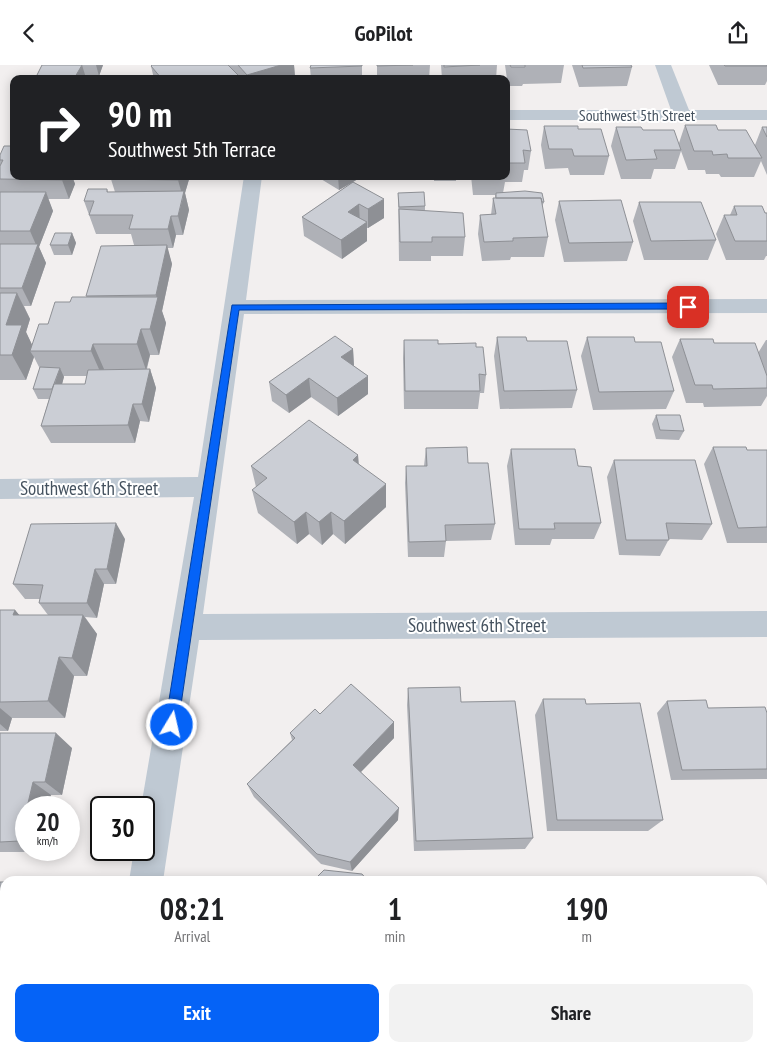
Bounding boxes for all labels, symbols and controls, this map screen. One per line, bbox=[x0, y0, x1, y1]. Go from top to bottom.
icon: back bbox=[15, 19, 43, 47]
text: GoPilot bbox=[355, 19, 412, 47]
icon: share bbox=[724, 19, 752, 47]
text: 90 m bbox=[108, 91, 172, 137]
icon: right bbox=[25, 95, 90, 160]
street label: Southwest 5th Street bbox=[579, 105, 696, 125]
text: Southwest 5th Terrace bbox=[108, 135, 276, 163]
pin bbox=[667, 286, 709, 328]
icon: arrive bbox=[674, 293, 702, 321]
street label: Southwest 6th Street bbox=[20, 476, 159, 500]
street label: Southwest 6th Street bbox=[408, 613, 547, 637]
position arrow bbox=[145, 698, 197, 750]
speed limit sign: 30 bbox=[90, 796, 155, 861]
text: 20 bbox=[36, 806, 59, 838]
text: km/h bbox=[37, 833, 58, 848]
text: 08:21 bbox=[160, 889, 225, 928]
text: 1 bbox=[388, 889, 402, 928]
text: 190 bbox=[565, 889, 608, 928]
text: Arrival bbox=[174, 926, 210, 946]
text: min bbox=[384, 926, 405, 946]
text: m bbox=[581, 926, 592, 946]
button: Exit bbox=[15, 984, 379, 1042]
button: Share bbox=[389, 984, 753, 1042]

